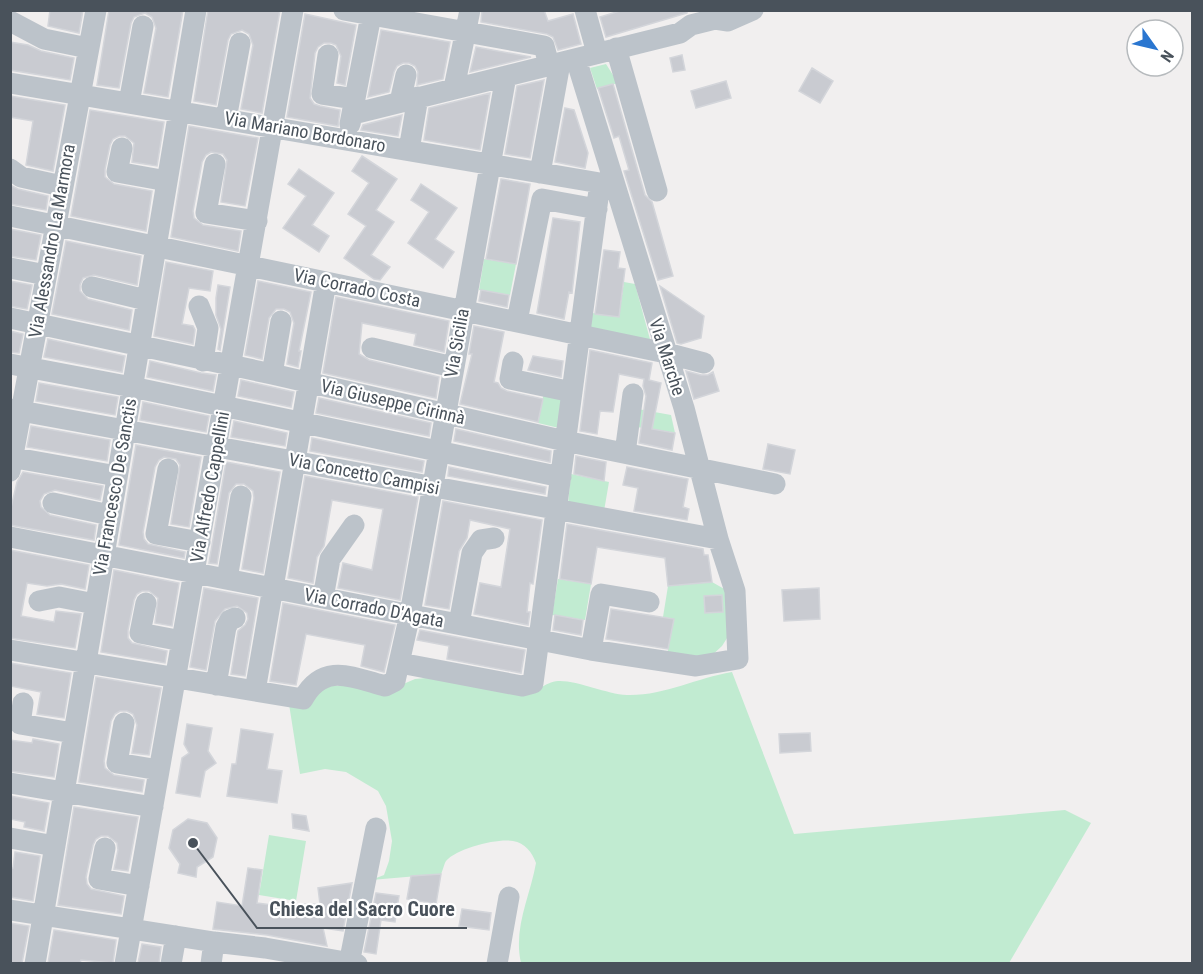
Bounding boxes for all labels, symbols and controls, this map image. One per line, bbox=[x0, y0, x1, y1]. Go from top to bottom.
north arrow bbox=[1125, 18, 1185, 78]
text: N bbox=[1156, 47, 1178, 65]
street label: Via Mariano Bordonaro bbox=[223, 107, 387, 156]
street label: Via Alessandro La Marmora bbox=[24, 142, 79, 339]
street label: Via Corrado Costa bbox=[292, 264, 422, 311]
street label: Via Sicilia bbox=[440, 307, 473, 379]
street label: Via Marche bbox=[645, 316, 690, 398]
street label: Via Giuseppe Cirinnà bbox=[319, 375, 467, 428]
street label: Via Francesco De Sanctis bbox=[89, 397, 140, 577]
street label: Via Alfredo Cappellini bbox=[186, 410, 233, 564]
street label: Via Concetto Campisi bbox=[287, 449, 441, 498]
street label: Via Corrado D'Agata bbox=[303, 584, 446, 631]
callout: Chiesa del Sacro Cuore bbox=[257, 890, 467, 928]
text: Chiesa del Sacro Cuore bbox=[269, 897, 455, 921]

